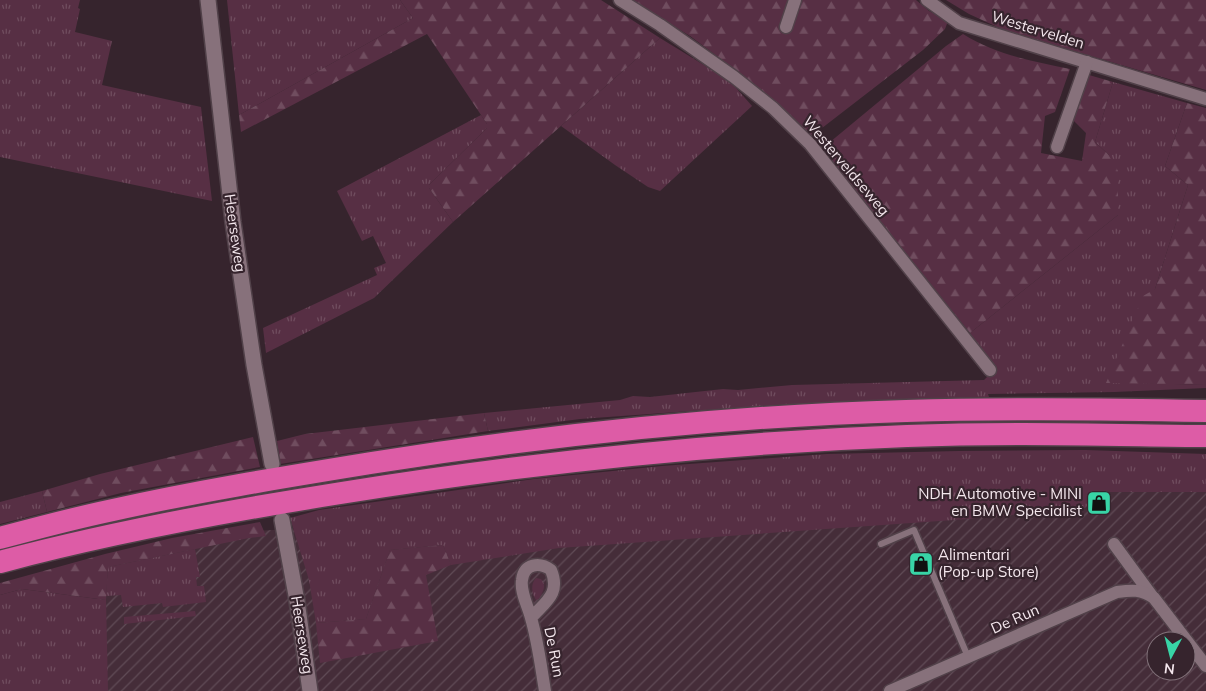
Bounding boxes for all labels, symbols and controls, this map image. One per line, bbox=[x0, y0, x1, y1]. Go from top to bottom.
street label: Westervelden bbox=[989, 6, 1087, 53]
street label: Westerveldseweg bbox=[799, 112, 894, 220]
street label: Heerseweg bbox=[221, 193, 250, 273]
place label: NDH Automotive - MINI en BMW Specialist bbox=[918, 484, 1082, 520]
shop icon: NDH Automotive - MINI en BMW Specialist bbox=[1086, 490, 1112, 516]
place label: Alimentari (Pop-up Store) bbox=[938, 545, 1039, 581]
shop icon: Alimentari (Pop-up Store) bbox=[908, 551, 934, 577]
street label: Heerseweg bbox=[287, 595, 318, 675]
street label: De Run bbox=[988, 599, 1042, 638]
street label: De Run bbox=[540, 625, 569, 679]
north arrow bbox=[1146, 631, 1196, 681]
text: N bbox=[1163, 659, 1176, 678]

